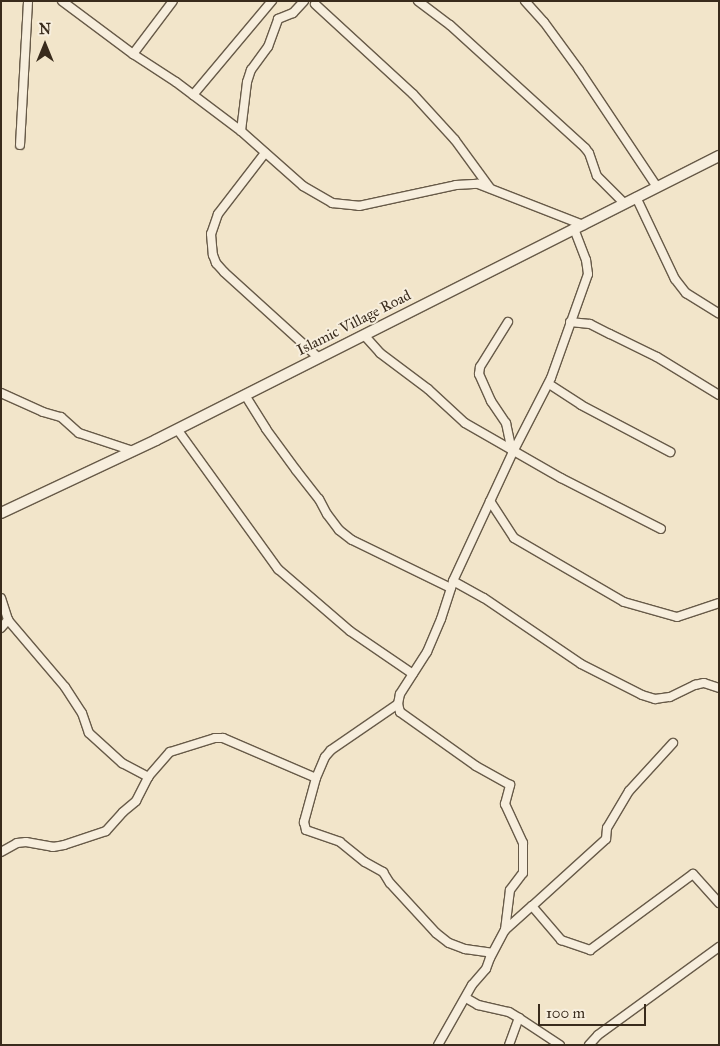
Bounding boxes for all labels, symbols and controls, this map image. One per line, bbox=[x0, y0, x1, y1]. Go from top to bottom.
north arrow bbox=[20, 20, 70, 70]
text: N bbox=[39, 21, 51, 38]
street label: Islamic Village Road bbox=[294, 286, 414, 360]
scale bar bbox=[540, 994, 648, 1026]
text: 100 m bbox=[546, 1004, 585, 1022]

